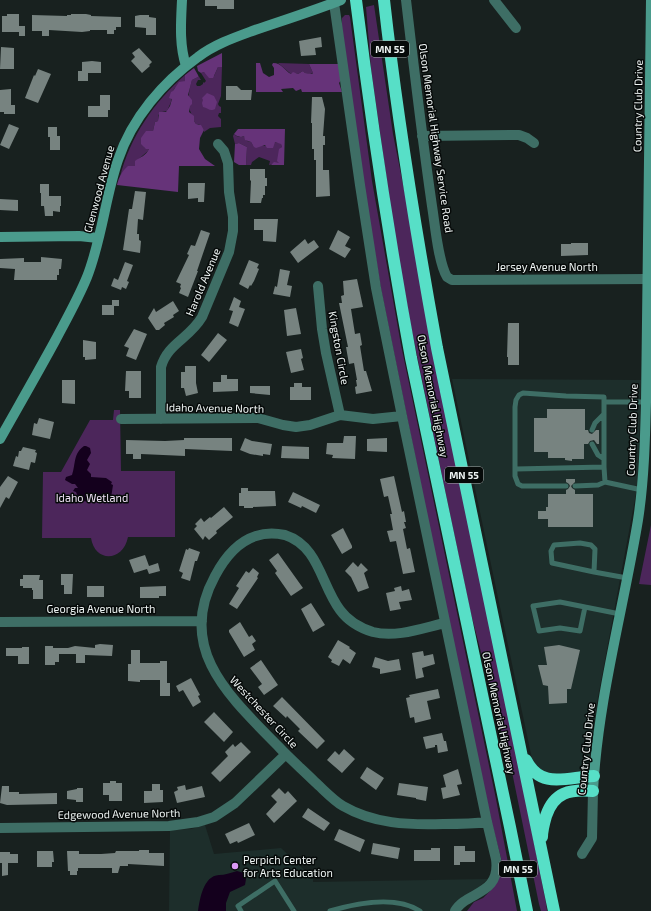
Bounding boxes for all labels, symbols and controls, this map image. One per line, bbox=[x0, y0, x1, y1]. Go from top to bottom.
road number: MN 55 bbox=[371, 41, 409, 57]
street label: Olson Memorial Highway Service Road bbox=[417, 42, 456, 233]
street label: Country Club Drive bbox=[630, 60, 645, 152]
street label: Glenwood Avenue bbox=[81, 144, 116, 234]
street label: Harold Avenue bbox=[182, 246, 223, 318]
street label: Jersey Avenue North bbox=[496, 260, 598, 273]
street label: Kingston Circle bbox=[327, 310, 352, 386]
street label: Olson Memorial Highway bbox=[415, 333, 452, 459]
street label: Country Club Drive bbox=[623, 383, 640, 476]
street label: Idaho Avenue North bbox=[166, 400, 264, 415]
road number: MN 55 bbox=[445, 467, 483, 483]
park label: Idaho Wetland bbox=[56, 491, 128, 504]
street label: Georgia Avenue North bbox=[47, 602, 155, 615]
street label: Olson Memorial Highway bbox=[480, 650, 519, 775]
street label: Westchester Circle bbox=[228, 673, 301, 750]
street label: Country Club Drive bbox=[574, 702, 597, 796]
street label: Edgewood Avenue North bbox=[57, 806, 180, 821]
place label: Perpich Center for Arts Education bbox=[243, 853, 333, 879]
marker: Perpich Center for Arts Education bbox=[230, 861, 240, 871]
road number: MN 55 bbox=[499, 861, 537, 877]

